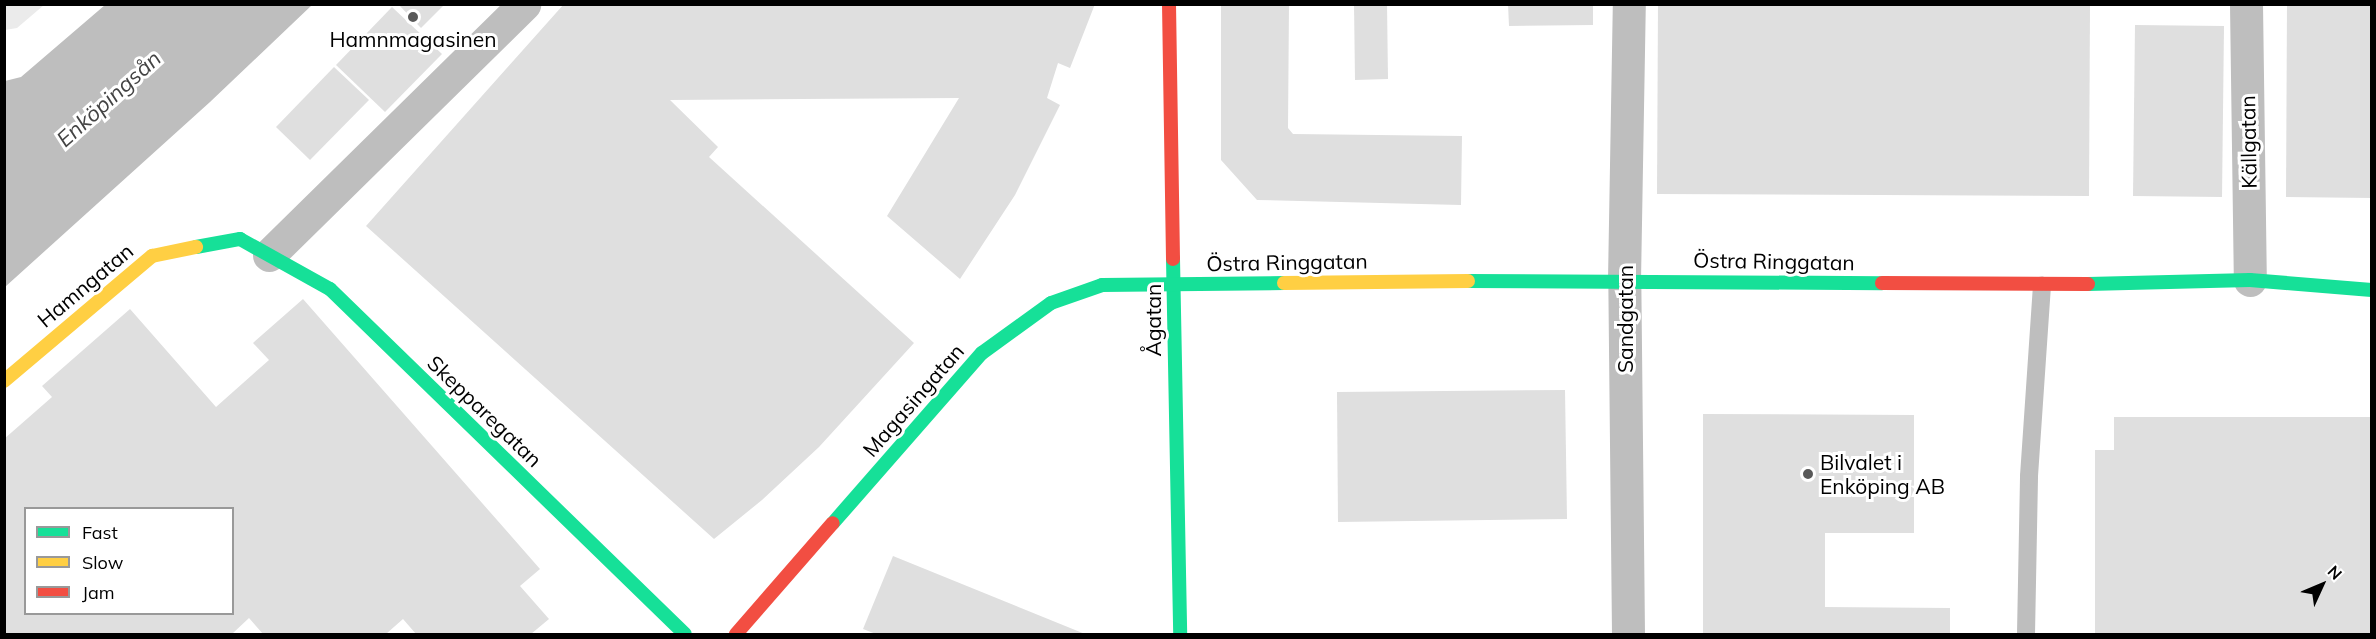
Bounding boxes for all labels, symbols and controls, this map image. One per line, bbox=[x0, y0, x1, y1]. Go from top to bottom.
marker: Hamnmagasinen bbox=[406, 10, 420, 24]
place label: Hamnmagasinen bbox=[329, 26, 497, 52]
water label: Enköpingsån bbox=[51, 45, 167, 153]
street label: Källgatan bbox=[2235, 95, 2261, 189]
street label: Hamngatan bbox=[32, 238, 138, 332]
street label: Östra Ringgatan bbox=[1693, 247, 1855, 275]
street label: Östra Ringgatan bbox=[1206, 248, 1368, 276]
street label: Sandgatan bbox=[1612, 265, 1638, 373]
street label: Ågatan bbox=[1140, 284, 1166, 356]
street label: Magasingatan bbox=[857, 338, 969, 462]
street label: Skepparegatan bbox=[423, 350, 547, 472]
place label: Bilvalet i Enköping AB bbox=[1820, 449, 1945, 499]
marker: Bilvalet i Enköping AB bbox=[1801, 467, 1815, 481]
legend bbox=[24, 507, 234, 615]
text: Fast bbox=[82, 521, 118, 544]
text: Slow bbox=[82, 551, 123, 574]
north arrow bbox=[2292, 555, 2352, 615]
text: N bbox=[2324, 561, 2346, 584]
text: Jam bbox=[82, 581, 115, 604]

